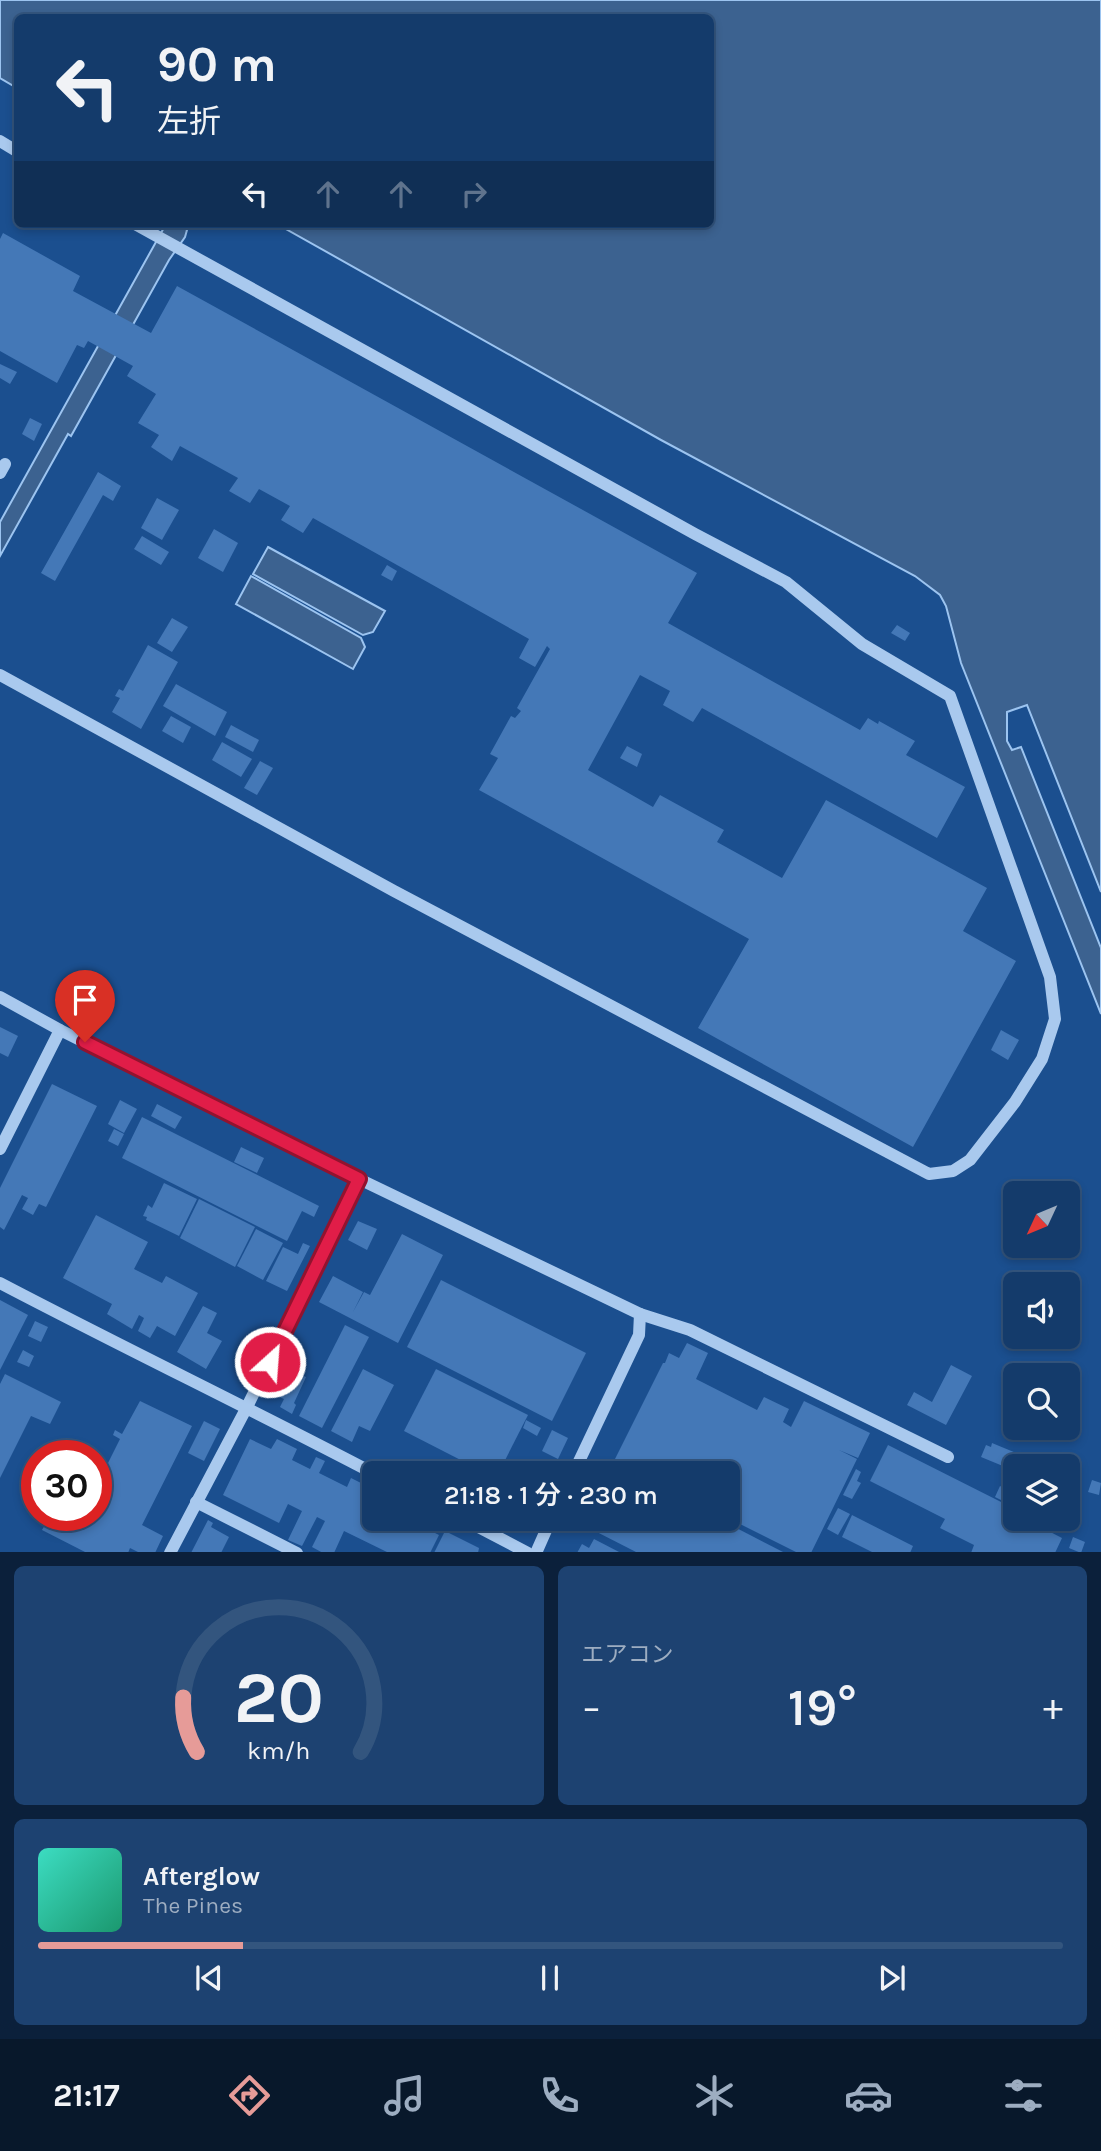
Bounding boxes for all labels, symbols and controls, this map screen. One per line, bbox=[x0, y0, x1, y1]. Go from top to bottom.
text: 90 m bbox=[157, 36, 277, 93]
icon: left bbox=[42, 42, 133, 133]
text: 左折 bbox=[157, 103, 221, 140]
icon: left bbox=[236, 175, 274, 213]
icon: ahead bbox=[309, 175, 347, 213]
icon: ahead bbox=[382, 175, 420, 213]
icon: right bbox=[455, 175, 493, 213]
pin bbox=[55, 970, 115, 1042]
icon: arrive bbox=[66, 981, 104, 1019]
north arrow bbox=[1003, 1181, 1080, 1258]
map controls bbox=[1003, 1181, 1080, 1531]
button: sound bbox=[1003, 1272, 1080, 1349]
position arrow bbox=[233, 1325, 307, 1399]
button: search bbox=[1003, 1363, 1080, 1440]
speed limit sign: 30 bbox=[21, 1440, 112, 1531]
button: layers bbox=[1003, 1454, 1080, 1531]
text: 21:18 · 1 分 · 230 m bbox=[444, 1480, 658, 1511]
text: エアコン bbox=[582, 1641, 674, 1668]
text: 20 bbox=[234, 1655, 324, 1740]
text: 19° bbox=[788, 1677, 857, 1738]
text: − bbox=[582, 1685, 601, 1730]
text: + bbox=[1043, 1685, 1063, 1730]
text: km/h bbox=[247, 1735, 310, 1764]
text: Afterglow bbox=[143, 1861, 260, 1892]
text: The Pines bbox=[143, 1892, 243, 1919]
icon: previous bbox=[190, 1959, 228, 1997]
icon: pause bbox=[531, 1959, 569, 1997]
icon: next bbox=[873, 1959, 911, 1997]
icon: directions bbox=[225, 2071, 274, 2120]
icon: music bbox=[380, 2071, 429, 2120]
icon: phone bbox=[535, 2071, 584, 2120]
icon: climate bbox=[690, 2071, 739, 2120]
icon: car bbox=[844, 2071, 893, 2120]
icon: filters bbox=[999, 2071, 1048, 2120]
text: 21:17 bbox=[53, 2077, 120, 2114]

